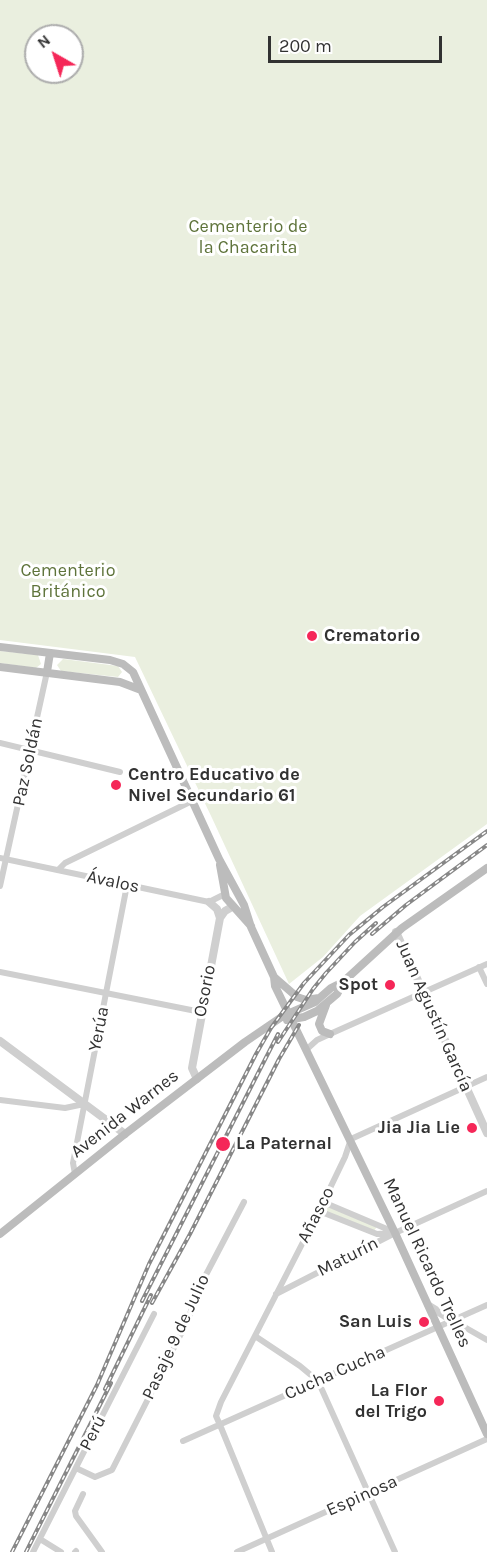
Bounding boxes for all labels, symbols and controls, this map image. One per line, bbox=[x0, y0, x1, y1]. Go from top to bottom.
north arrow bbox=[24, 24, 84, 84]
scale bar bbox=[271, 24, 445, 62]
text: N bbox=[33, 30, 54, 52]
text: 200 m bbox=[279, 35, 332, 57]
park label: Cementerio de la Chacarita bbox=[188, 216, 308, 258]
park label: Cementerio Británico bbox=[21, 560, 115, 602]
place label: Crematorio bbox=[324, 625, 420, 647]
marker: Crematorio bbox=[305, 629, 319, 643]
street label: Paz Soldán bbox=[8, 716, 48, 808]
place label: Centro Educativo de Nivel Secundario 61 bbox=[128, 764, 300, 806]
marker: Centro Educativo de Nivel Secundario 61 bbox=[109, 778, 123, 792]
street label: Ávalos bbox=[85, 866, 141, 898]
street label: Juan Agustín García bbox=[391, 937, 477, 1095]
street label: Osorio bbox=[189, 963, 221, 1019]
place label: Spot bbox=[338, 974, 378, 996]
marker: Spot bbox=[383, 978, 397, 992]
street label: Yerúa bbox=[84, 1005, 114, 1053]
street label: Avenida Warnes bbox=[67, 1065, 183, 1163]
place label: Jia Jia Lie bbox=[378, 1117, 460, 1139]
marker: Jia Jia Lie bbox=[465, 1121, 479, 1135]
place label: La Paternal bbox=[236, 1133, 332, 1155]
marker: La Paternal bbox=[214, 1135, 232, 1153]
street label: Manuel Ricardo Trelles bbox=[378, 1175, 476, 1351]
street label: Añasco bbox=[293, 1184, 339, 1246]
street label: Maturín bbox=[314, 1232, 382, 1282]
street label: Pasaje 9 de Julio bbox=[138, 1271, 214, 1403]
place label: San Luis bbox=[339, 1311, 412, 1333]
marker: San Luis bbox=[417, 1315, 431, 1329]
street label: Cucha Cucha bbox=[281, 1341, 389, 1405]
place label: La Flor del Trigo bbox=[355, 1380, 427, 1422]
marker: La Flor del Trigo bbox=[432, 1394, 446, 1408]
street label: Perú bbox=[75, 1412, 111, 1454]
street label: Espinosa bbox=[323, 1471, 401, 1521]

